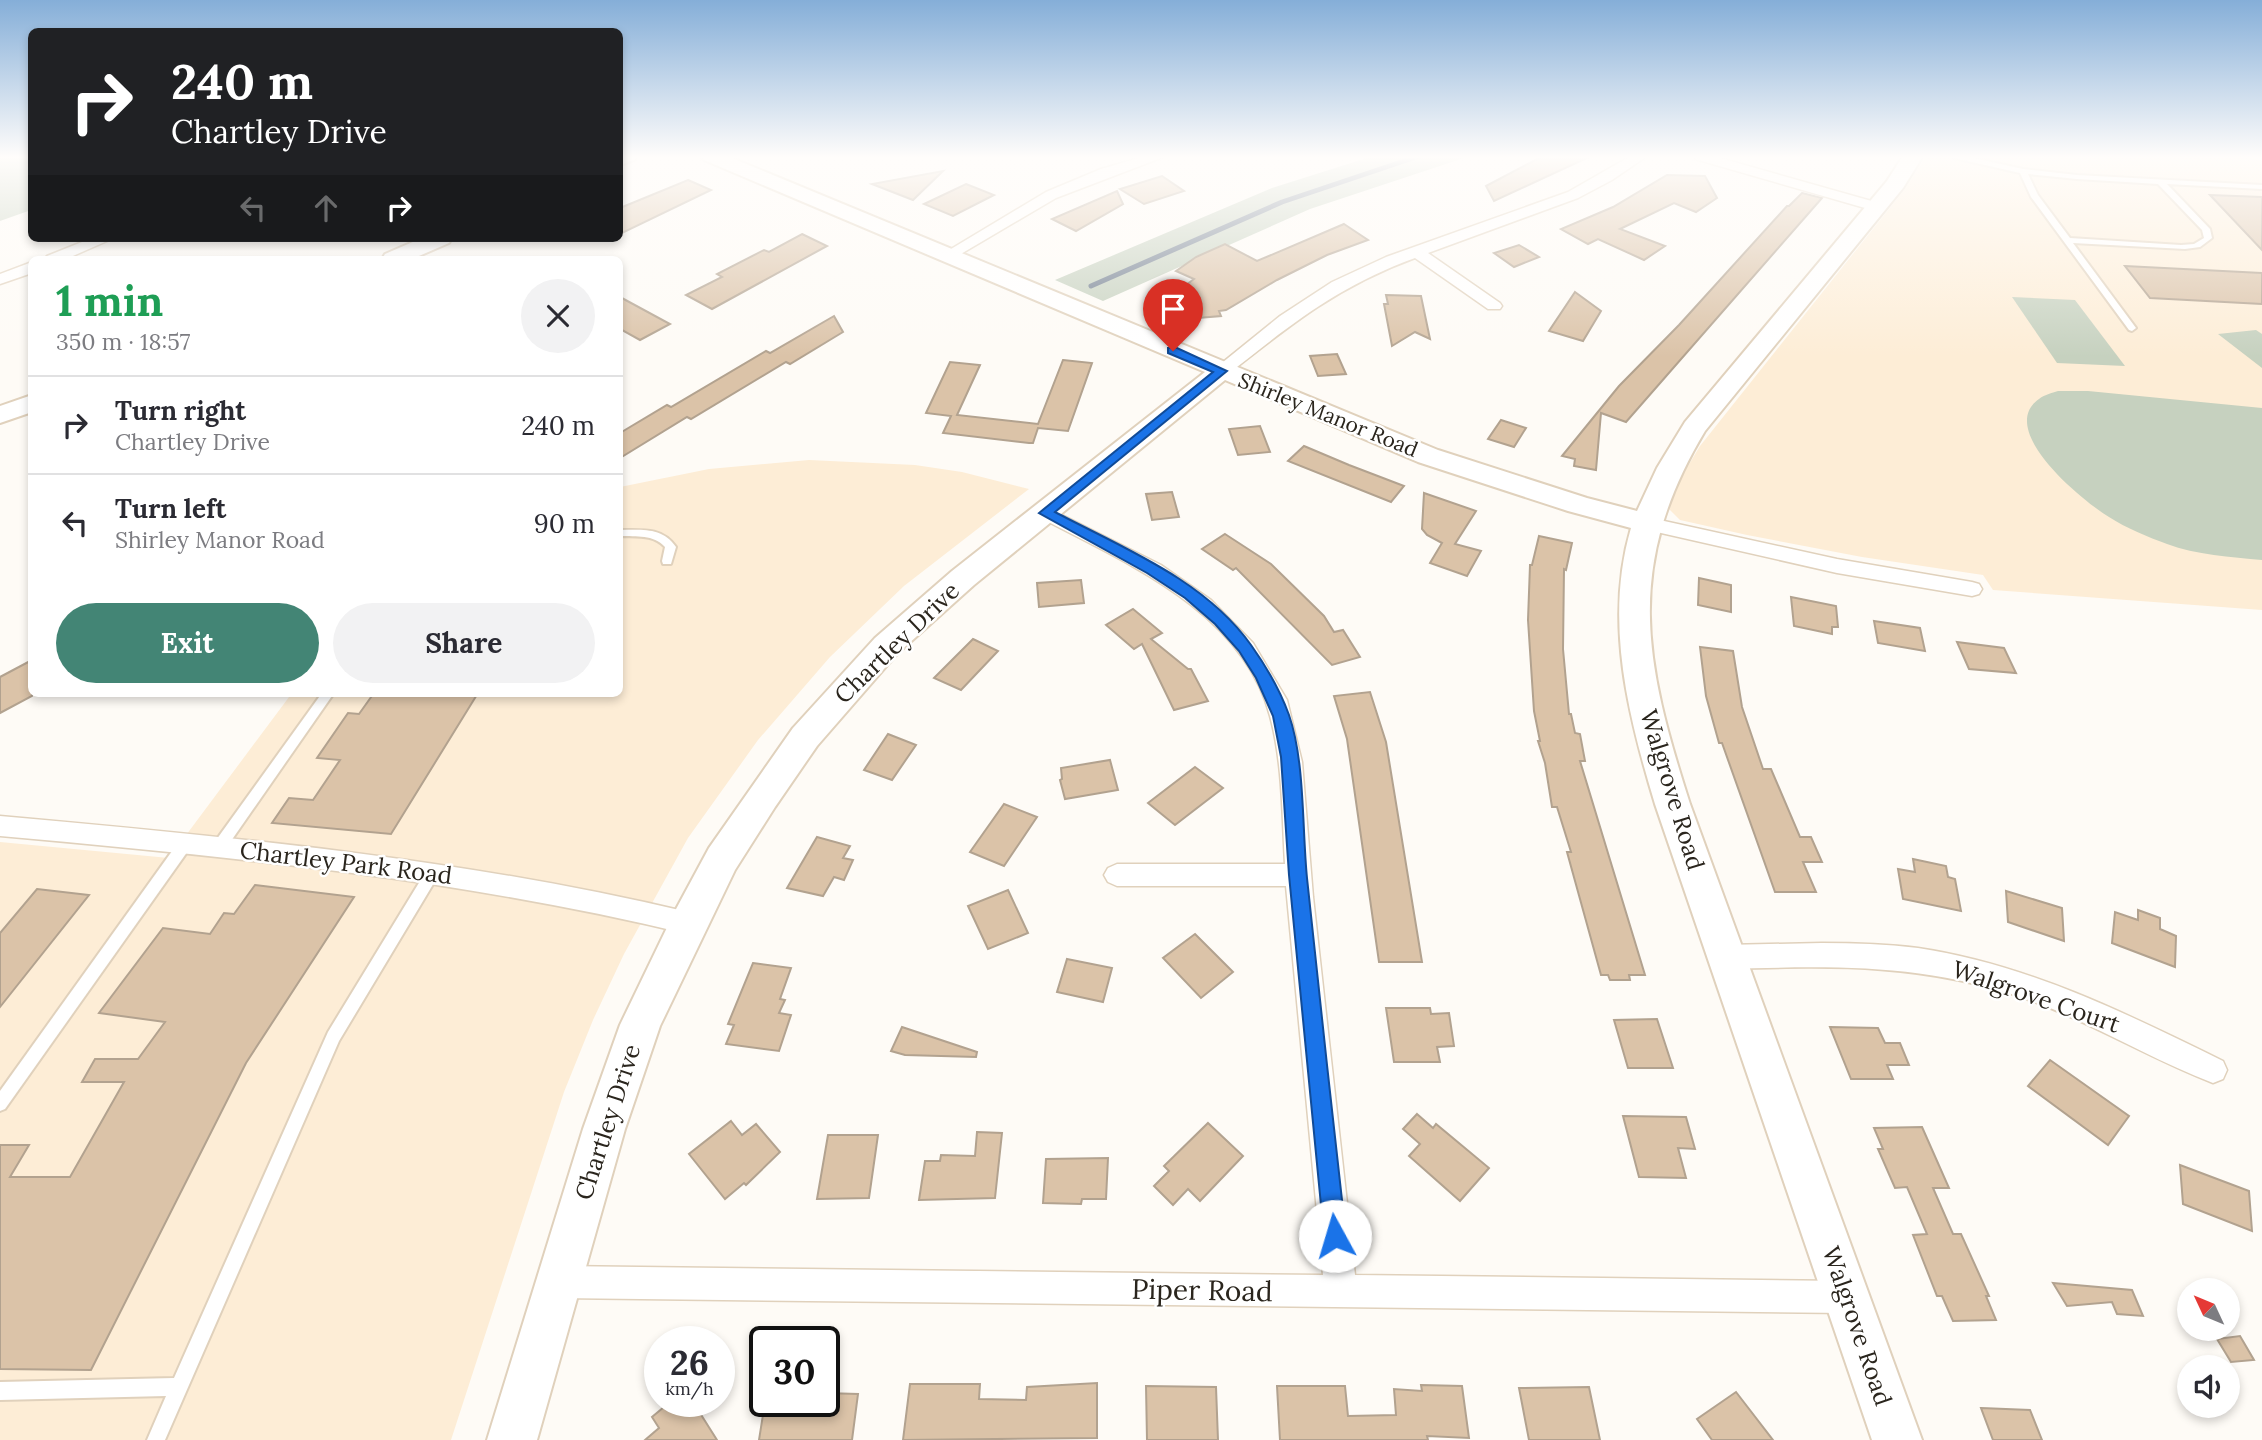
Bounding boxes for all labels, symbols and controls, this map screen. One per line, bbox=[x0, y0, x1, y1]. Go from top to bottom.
text: 240 m bbox=[171, 50, 313, 112]
icon: right bbox=[56, 56, 147, 147]
text: Chartley Drive bbox=[171, 111, 387, 152]
icon: left bbox=[234, 189, 272, 227]
icon: ahead bbox=[307, 189, 345, 227]
icon: right bbox=[380, 189, 418, 227]
text: 1 min bbox=[56, 274, 163, 328]
button: close bbox=[521, 279, 595, 353]
pin bbox=[1143, 279, 1203, 351]
icon: arrive bbox=[1154, 290, 1192, 328]
text: 350 m · 18:57 bbox=[56, 327, 190, 356]
street label: Shirley Manor Road bbox=[1234, 366, 1422, 463]
text: Turn right bbox=[115, 394, 246, 427]
icon: right bbox=[56, 406, 94, 444]
text: 240 m bbox=[521, 409, 595, 442]
text: Chartley Drive bbox=[115, 427, 270, 456]
text: Turn left bbox=[115, 492, 226, 525]
icon: left bbox=[56, 504, 94, 542]
text: 90 m bbox=[534, 507, 595, 540]
text: Shirley Manor Road bbox=[115, 525, 325, 554]
street label: Chartley Drive bbox=[828, 575, 966, 710]
button: Exit bbox=[56, 603, 319, 683]
button: Share bbox=[333, 603, 595, 683]
street label: Walgrove Road bbox=[1633, 706, 1712, 874]
street label: Chartley Park Road bbox=[238, 834, 454, 891]
street label: Walgrove Court bbox=[1948, 953, 2125, 1040]
street label: Chartley Drive bbox=[568, 1040, 647, 1204]
position arrow bbox=[1298, 1199, 1372, 1273]
street label: Walgrove Road bbox=[1816, 1242, 1899, 1409]
street label: Piper Road bbox=[1131, 1271, 1273, 1309]
north arrow bbox=[2177, 1278, 2240, 1340]
map controls bbox=[2177, 1278, 2240, 1418]
speed limit sign: 30 bbox=[749, 1326, 840, 1417]
text: 26 bbox=[670, 1340, 709, 1385]
button: sound bbox=[2177, 1355, 2240, 1418]
text: km/h bbox=[665, 1377, 714, 1400]

